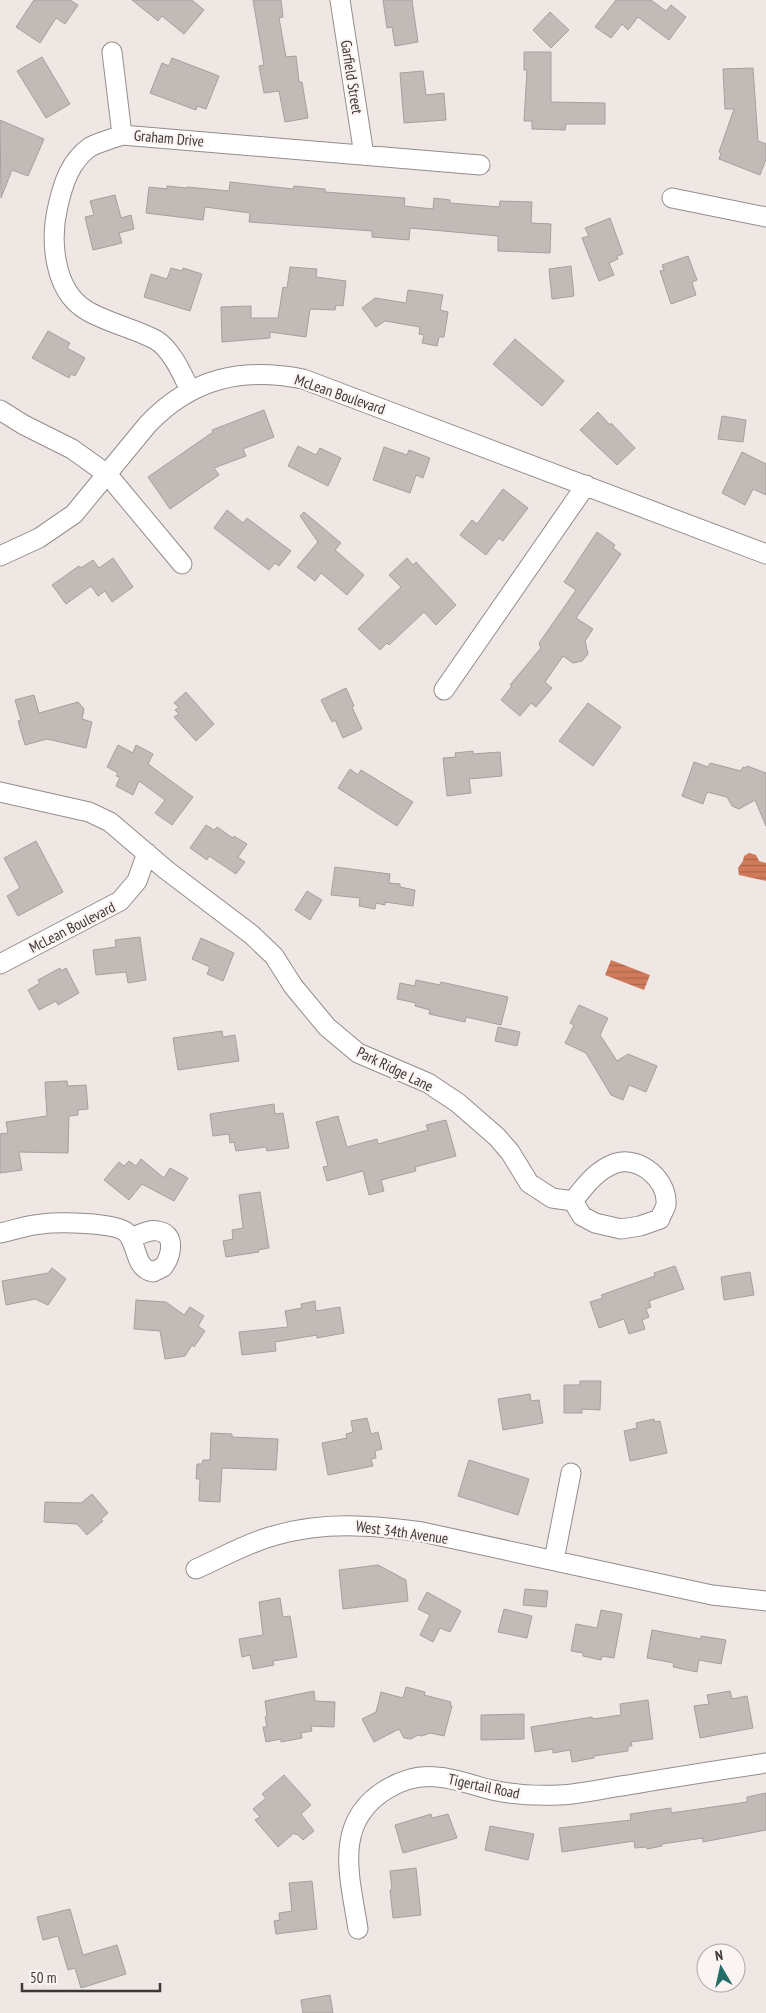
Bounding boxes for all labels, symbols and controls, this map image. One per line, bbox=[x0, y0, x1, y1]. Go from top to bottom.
street label: Garfield Street bbox=[337, 39, 367, 115]
street label: Graham Drive bbox=[133, 125, 205, 151]
street label: McLean Boulevard bbox=[292, 370, 388, 418]
street label: McLean Boulevard bbox=[26, 897, 118, 957]
street label: Park Ridge Lane bbox=[354, 1042, 436, 1096]
street label: West 34th Avenue bbox=[355, 1516, 449, 1548]
street label: Tigertail Road bbox=[446, 1769, 522, 1803]
north arrow bbox=[696, 1943, 746, 1993]
text: N bbox=[714, 1946, 724, 1965]
scale bar bbox=[22, 1960, 160, 1992]
text: 50 m bbox=[30, 1968, 56, 1987]

